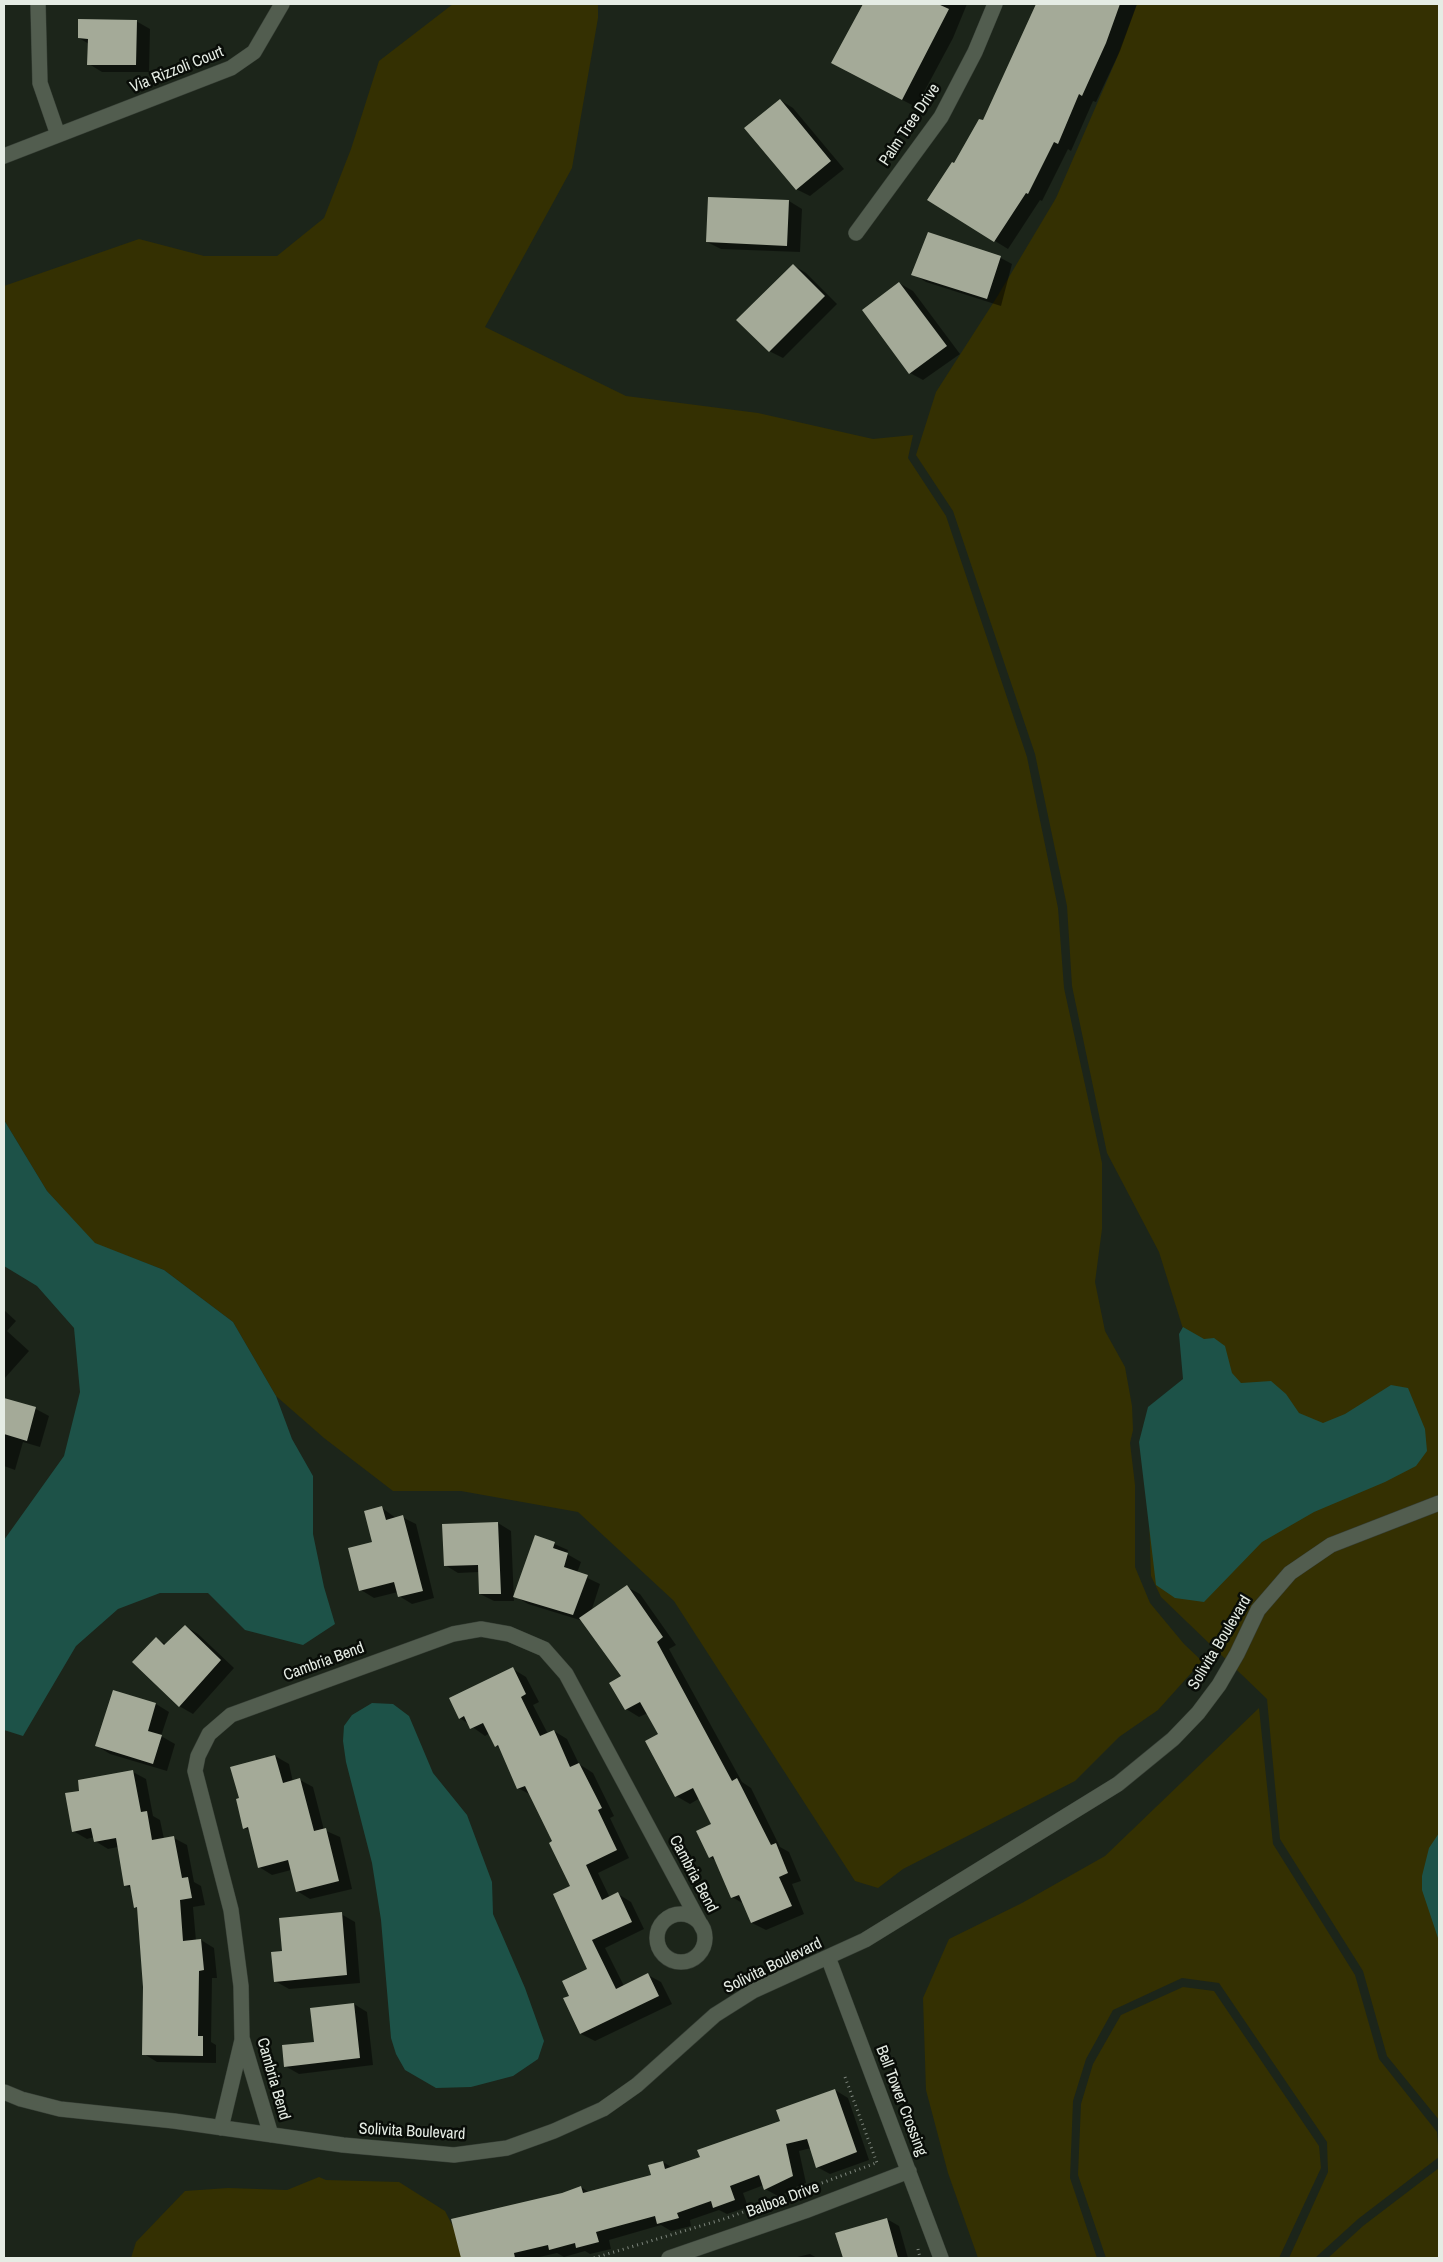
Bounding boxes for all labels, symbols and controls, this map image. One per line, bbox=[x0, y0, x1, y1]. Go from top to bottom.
street label: Via Rizzoli Court bbox=[128, 43, 226, 97]
street label: Palm Tree Drive bbox=[875, 80, 945, 170]
street label: Solivita Boulevard bbox=[1184, 1592, 1256, 1694]
street label: Cambria Bend bbox=[281, 1639, 367, 1685]
street label: Cambria Bend bbox=[665, 1832, 721, 1916]
street label: Solivita Boulevard bbox=[721, 1934, 825, 1998]
street label: Cambria Bend bbox=[252, 2036, 294, 2122]
street label: Bell Tower Crossing bbox=[871, 2043, 931, 2159]
street label: Solivita Boulevard bbox=[358, 2120, 466, 2144]
street label: Balboa Drive bbox=[744, 2178, 822, 2222]

